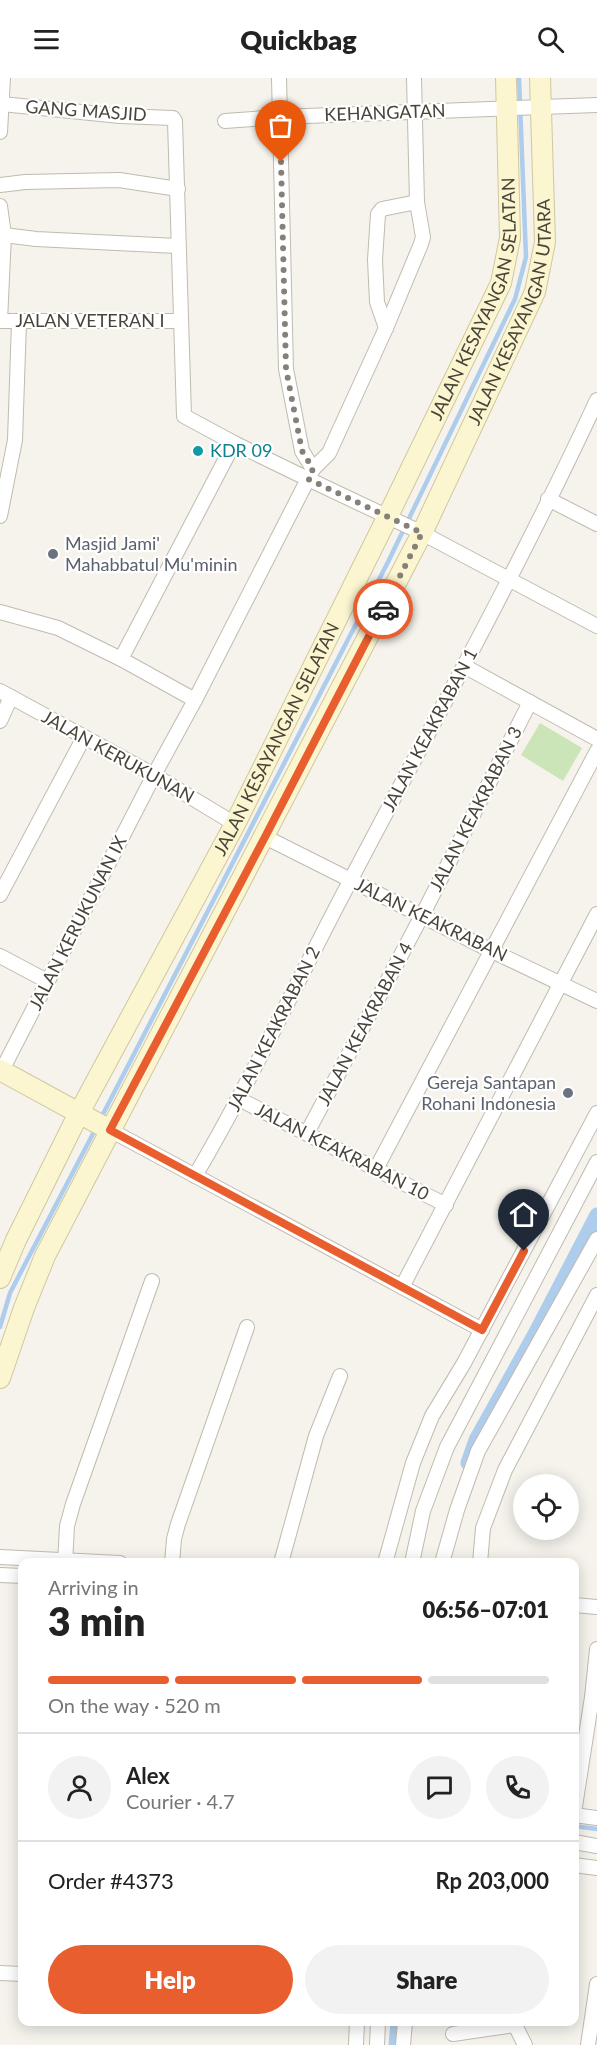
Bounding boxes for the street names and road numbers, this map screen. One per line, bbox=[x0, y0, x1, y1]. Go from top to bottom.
street label: GANG MASJID bbox=[25, 95, 148, 125]
street label: KEHANGATAN bbox=[324, 99, 446, 125]
street label: JALAN KESAYANGAN SELATAN bbox=[424, 177, 521, 423]
street label: JALAN KESAYANGAN UTARA bbox=[462, 198, 555, 428]
street label: JALAN VETERAN I bbox=[15, 309, 165, 331]
street label: JALAN KESAYANGAN SELATAN bbox=[208, 619, 343, 859]
street label: JALAN KEAKRABAN 1 bbox=[377, 644, 481, 815]
street label: JALAN KERUKUNAN bbox=[38, 705, 199, 807]
street label: JALAN KEAKRABAN 3 bbox=[424, 723, 526, 895]
street label: JALAN KERUKUNAN IX bbox=[24, 832, 131, 1013]
street label: JALAN KEAKRABAN bbox=[352, 873, 511, 966]
street label: JALAN KEAKRABAN 4 bbox=[312, 938, 416, 1109]
street label: JALAN KEAKRABAN 2 bbox=[222, 943, 324, 1115]
street label: JALAN KEAKRABAN 10 bbox=[252, 1098, 433, 1205]

